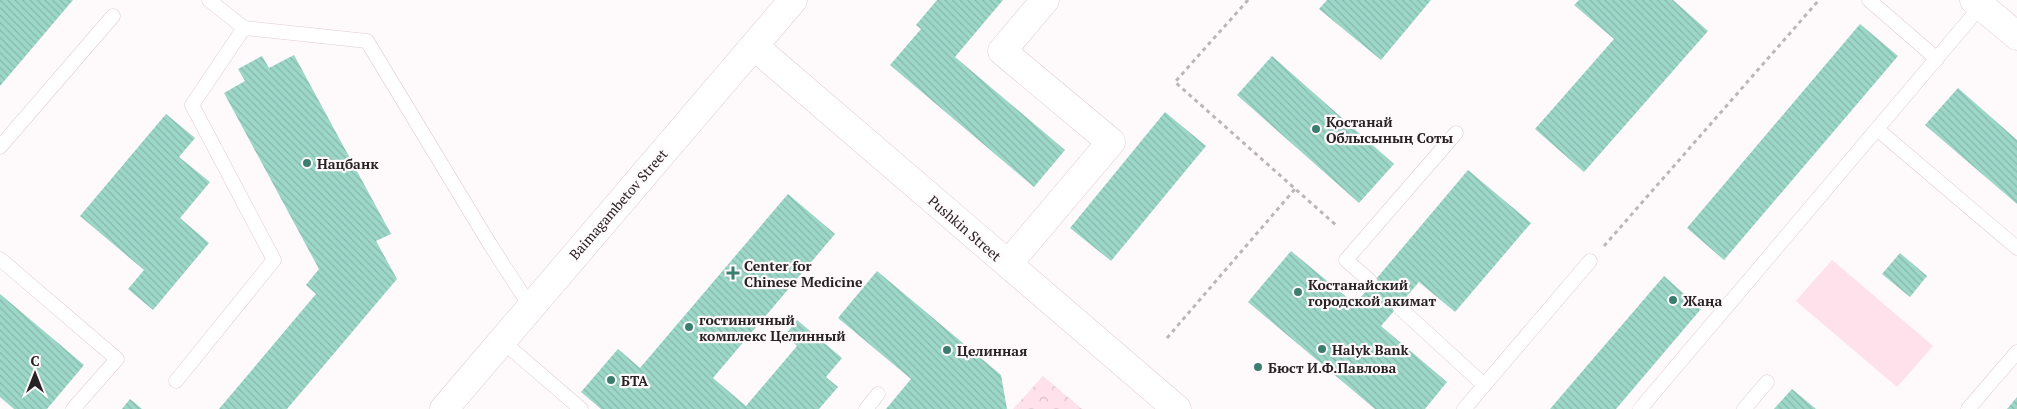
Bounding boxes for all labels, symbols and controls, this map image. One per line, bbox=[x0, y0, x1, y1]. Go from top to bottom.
place label: Қостанай Облысының Соты bbox=[1326, 112, 1453, 147]
marker: Қостанай Облысының Соты bbox=[1310, 123, 1322, 135]
street label: Baimagambetov Street bbox=[565, 144, 672, 263]
place label: Нацбанк bbox=[317, 154, 379, 173]
marker: Нацбанк bbox=[301, 157, 313, 169]
street label: Pushkin Street bbox=[924, 191, 1006, 266]
place label: Center for Chinese Medicine bbox=[744, 256, 863, 291]
marker: Center for Chinese Medicine bbox=[726, 266, 740, 280]
place label: Костанайский городской акимат bbox=[1308, 275, 1437, 310]
marker: Костанайский городской акимат bbox=[1292, 286, 1304, 298]
place label: Жаңа bbox=[1683, 291, 1723, 310]
marker: Жаңа bbox=[1667, 294, 1679, 306]
place label: гостиничный комплекс Целинный bbox=[699, 310, 846, 345]
marker: гостиничный комплекс Целинный bbox=[683, 321, 695, 333]
place label: Halyk Bank bbox=[1332, 340, 1409, 359]
place label: Целинная bbox=[957, 341, 1027, 360]
marker: Halyk Bank bbox=[1316, 343, 1328, 355]
marker: Целинная bbox=[941, 344, 953, 356]
north arrow bbox=[10, 349, 60, 399]
text: С bbox=[30, 351, 40, 370]
place label: Бюст И.Ф.Павлова bbox=[1268, 358, 1397, 377]
marker: Бюст И.Ф.Павлова bbox=[1252, 361, 1264, 373]
place label: БТА bbox=[621, 371, 649, 390]
marker: БТА bbox=[605, 374, 617, 386]

